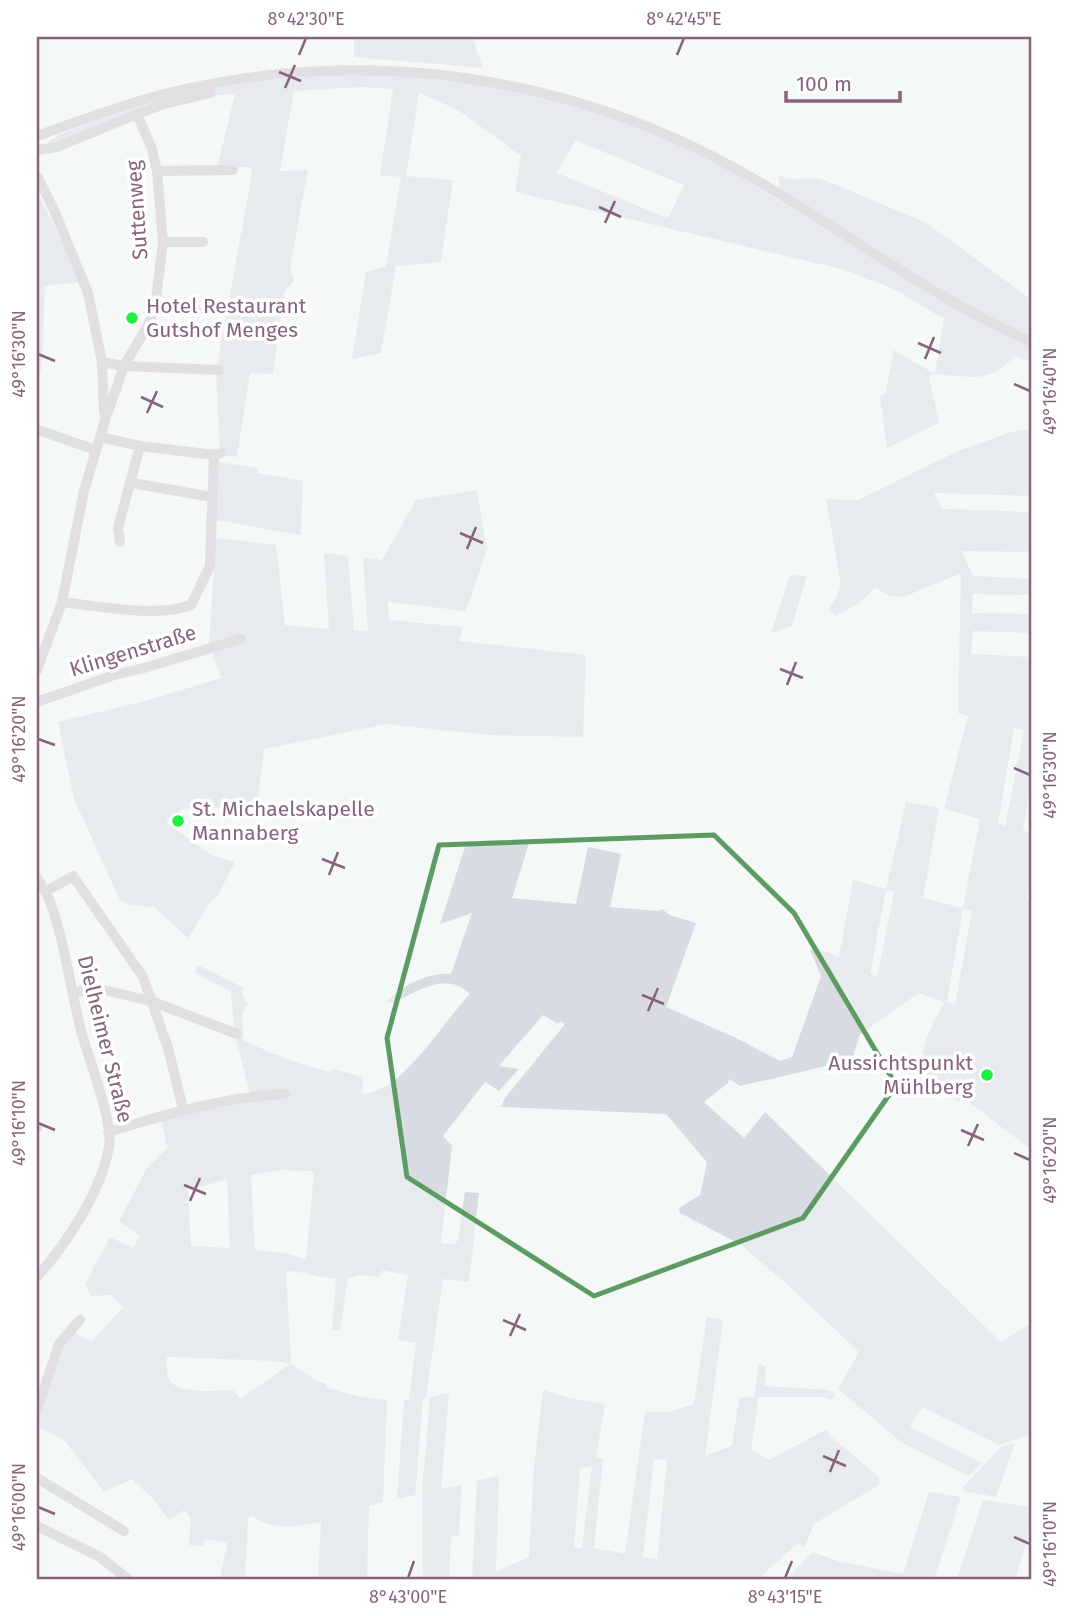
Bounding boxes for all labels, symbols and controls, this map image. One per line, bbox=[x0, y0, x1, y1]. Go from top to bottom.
text: 8°42'30"E bbox=[267, 8, 345, 30]
text: 8°42'45"E bbox=[646, 8, 722, 30]
scale bar bbox=[786, 60, 899, 104]
text: 100 m bbox=[796, 71, 852, 97]
street label: Suttenweg bbox=[121, 159, 153, 261]
place label: Hotel Restaurant Gutshof Menges bbox=[146, 293, 307, 343]
text: 49°16'30"N bbox=[8, 310, 30, 398]
marker: Hotel Restaurant Gutshof Menges bbox=[124, 310, 140, 326]
text: 49°16'40"N bbox=[1039, 347, 1061, 435]
street label: Klingenstraße bbox=[66, 619, 200, 683]
text: 49°16'20"N bbox=[8, 695, 30, 783]
text: 49°16'30"N bbox=[1039, 731, 1061, 819]
place label: St. Michaelskapelle Mannaberg bbox=[192, 796, 375, 846]
marker: St. Michaelskapelle Mannaberg bbox=[170, 813, 186, 829]
street label: Dielheimer Straße bbox=[72, 953, 138, 1125]
place label: Aussichtspunkt Mühlberg bbox=[828, 1050, 973, 1100]
marker: Aussichtspunkt Mühlberg bbox=[979, 1067, 995, 1083]
text: 49°16'10"N bbox=[8, 1080, 30, 1166]
text: 49°16'20"N bbox=[1039, 1116, 1061, 1204]
text: 49°16'00"N bbox=[8, 1463, 30, 1551]
text: 49°16'10"N bbox=[1039, 1501, 1061, 1587]
text: 8°43'00"E bbox=[369, 1586, 447, 1608]
text: 8°43'15"E bbox=[748, 1586, 822, 1608]

